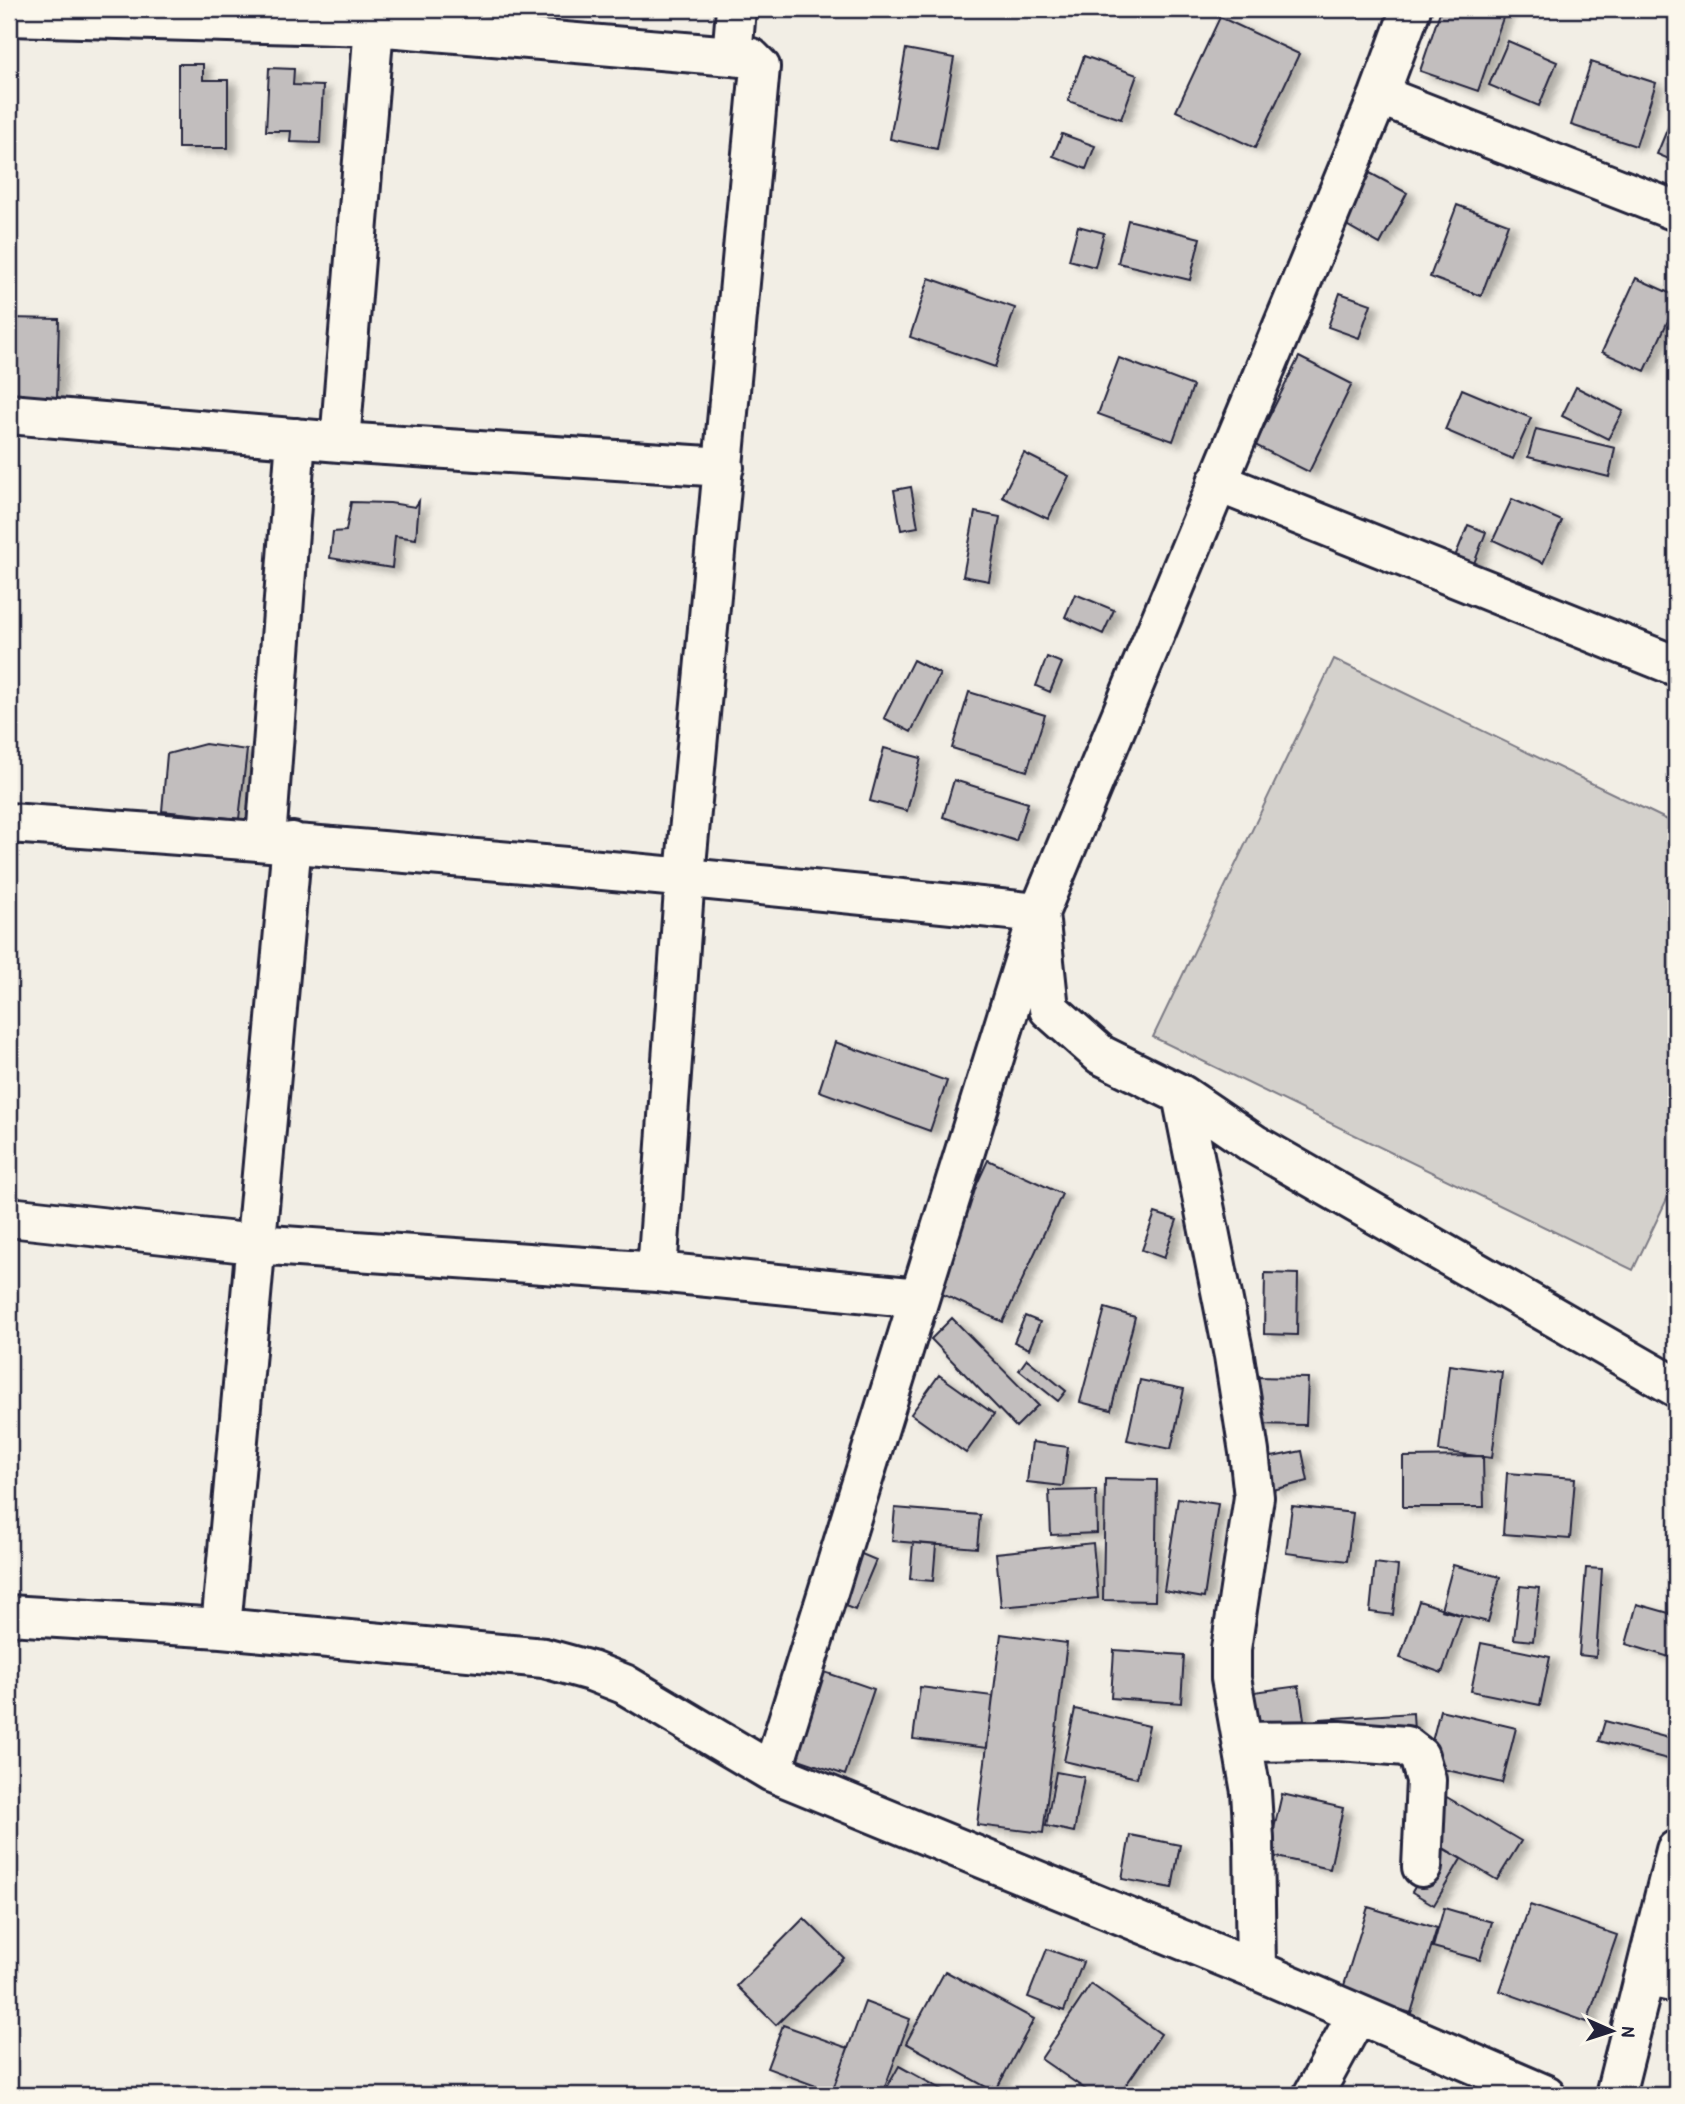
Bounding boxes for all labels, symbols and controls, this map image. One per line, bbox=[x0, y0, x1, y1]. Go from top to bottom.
north arrow bbox=[1576, 1996, 1646, 2066]
text: N bbox=[1616, 2026, 1642, 2038]

